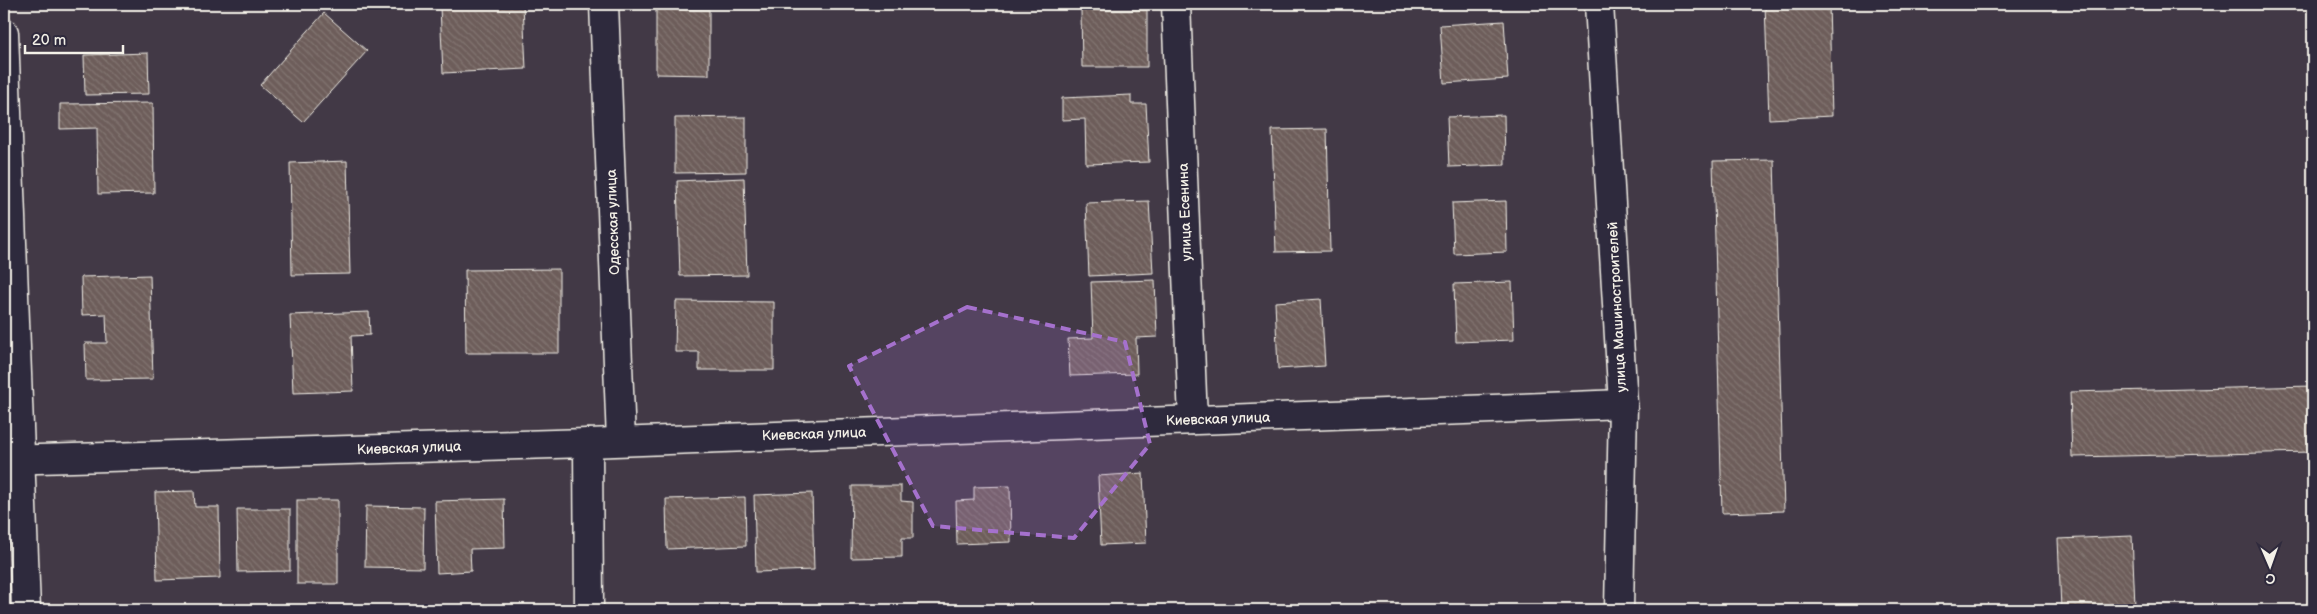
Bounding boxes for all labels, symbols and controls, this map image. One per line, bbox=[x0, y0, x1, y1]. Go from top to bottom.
scale bar bbox=[25, 22, 122, 54]
text: 20 m bbox=[32, 31, 66, 50]
street label: улица Есенина bbox=[1175, 162, 1195, 261]
street label: Одесская улица bbox=[603, 168, 623, 275]
street label: улица Машиностроителей bbox=[1604, 221, 1630, 393]
street label: Киевская улица bbox=[1165, 409, 1271, 429]
street label: Киевская улица bbox=[761, 424, 867, 444]
street label: Киевская улица bbox=[356, 438, 462, 458]
north arrow bbox=[2244, 542, 2294, 592]
text: С bbox=[2265, 570, 2276, 587]

